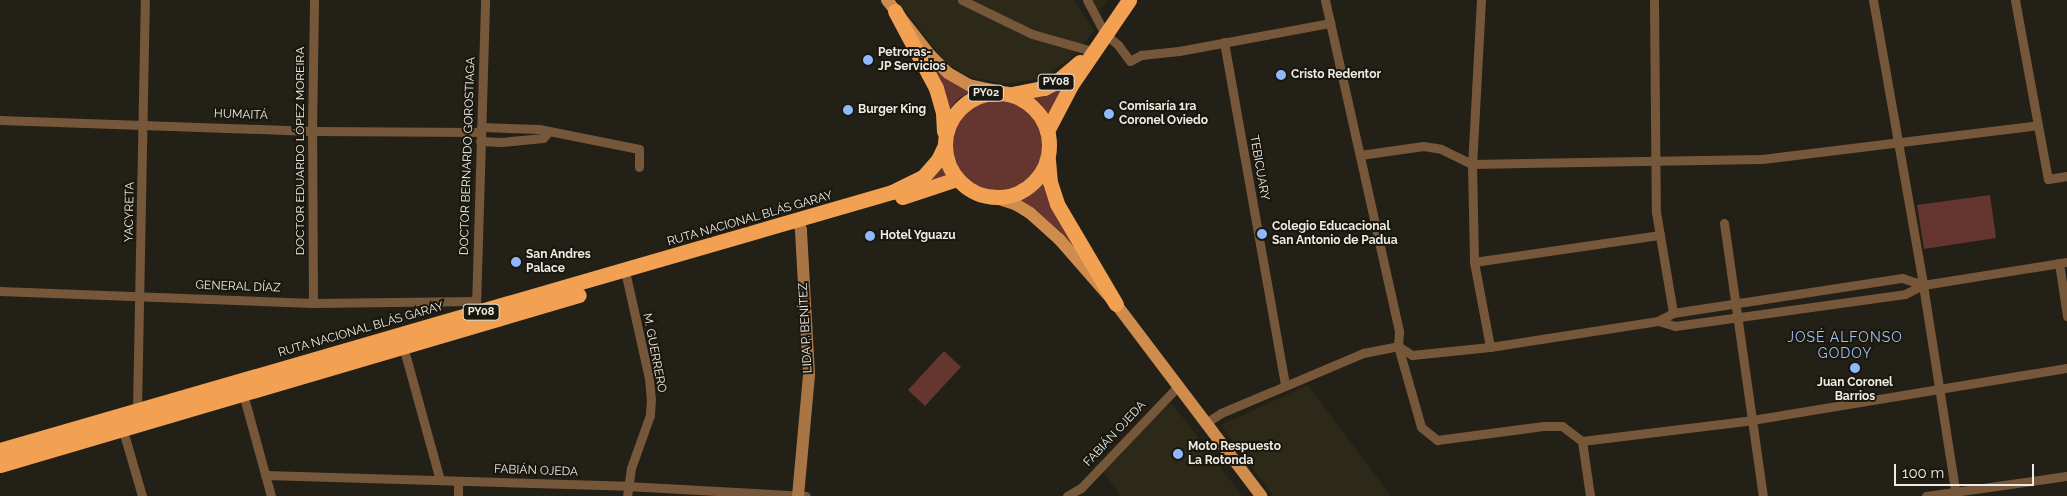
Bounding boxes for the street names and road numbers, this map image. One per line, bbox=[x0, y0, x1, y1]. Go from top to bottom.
street label: DOCTOR EDUARDO LÓPEZ MOREIRA bbox=[294, 47, 308, 255]
street label: DOCTOR BERNARDO GOROSTIAGA bbox=[457, 57, 479, 255]
road number: PY08 bbox=[1037, 74, 1075, 90]
road number: PY02 bbox=[967, 85, 1005, 102]
street label: HUMAITÁ bbox=[214, 107, 268, 123]
street label: TEBICUARY bbox=[1246, 134, 1272, 202]
street label: YACYRETA bbox=[122, 182, 138, 242]
street label: RUTA NACIONAL BLÁS GARAY bbox=[665, 188, 835, 250]
street label: GENERAL DÍAZ bbox=[195, 278, 281, 296]
street label: LIDA P. BENÍTEZ bbox=[796, 282, 816, 374]
street label: RUTA NACIONAL BLÁS GARAY bbox=[276, 299, 446, 361]
road number: PY08 bbox=[462, 304, 500, 320]
street label: M. GUERRERO bbox=[639, 312, 669, 394]
street label: FABIÁN OJEDA bbox=[1081, 398, 1149, 470]
street label: FABIÁN OJEDA bbox=[494, 462, 578, 480]

